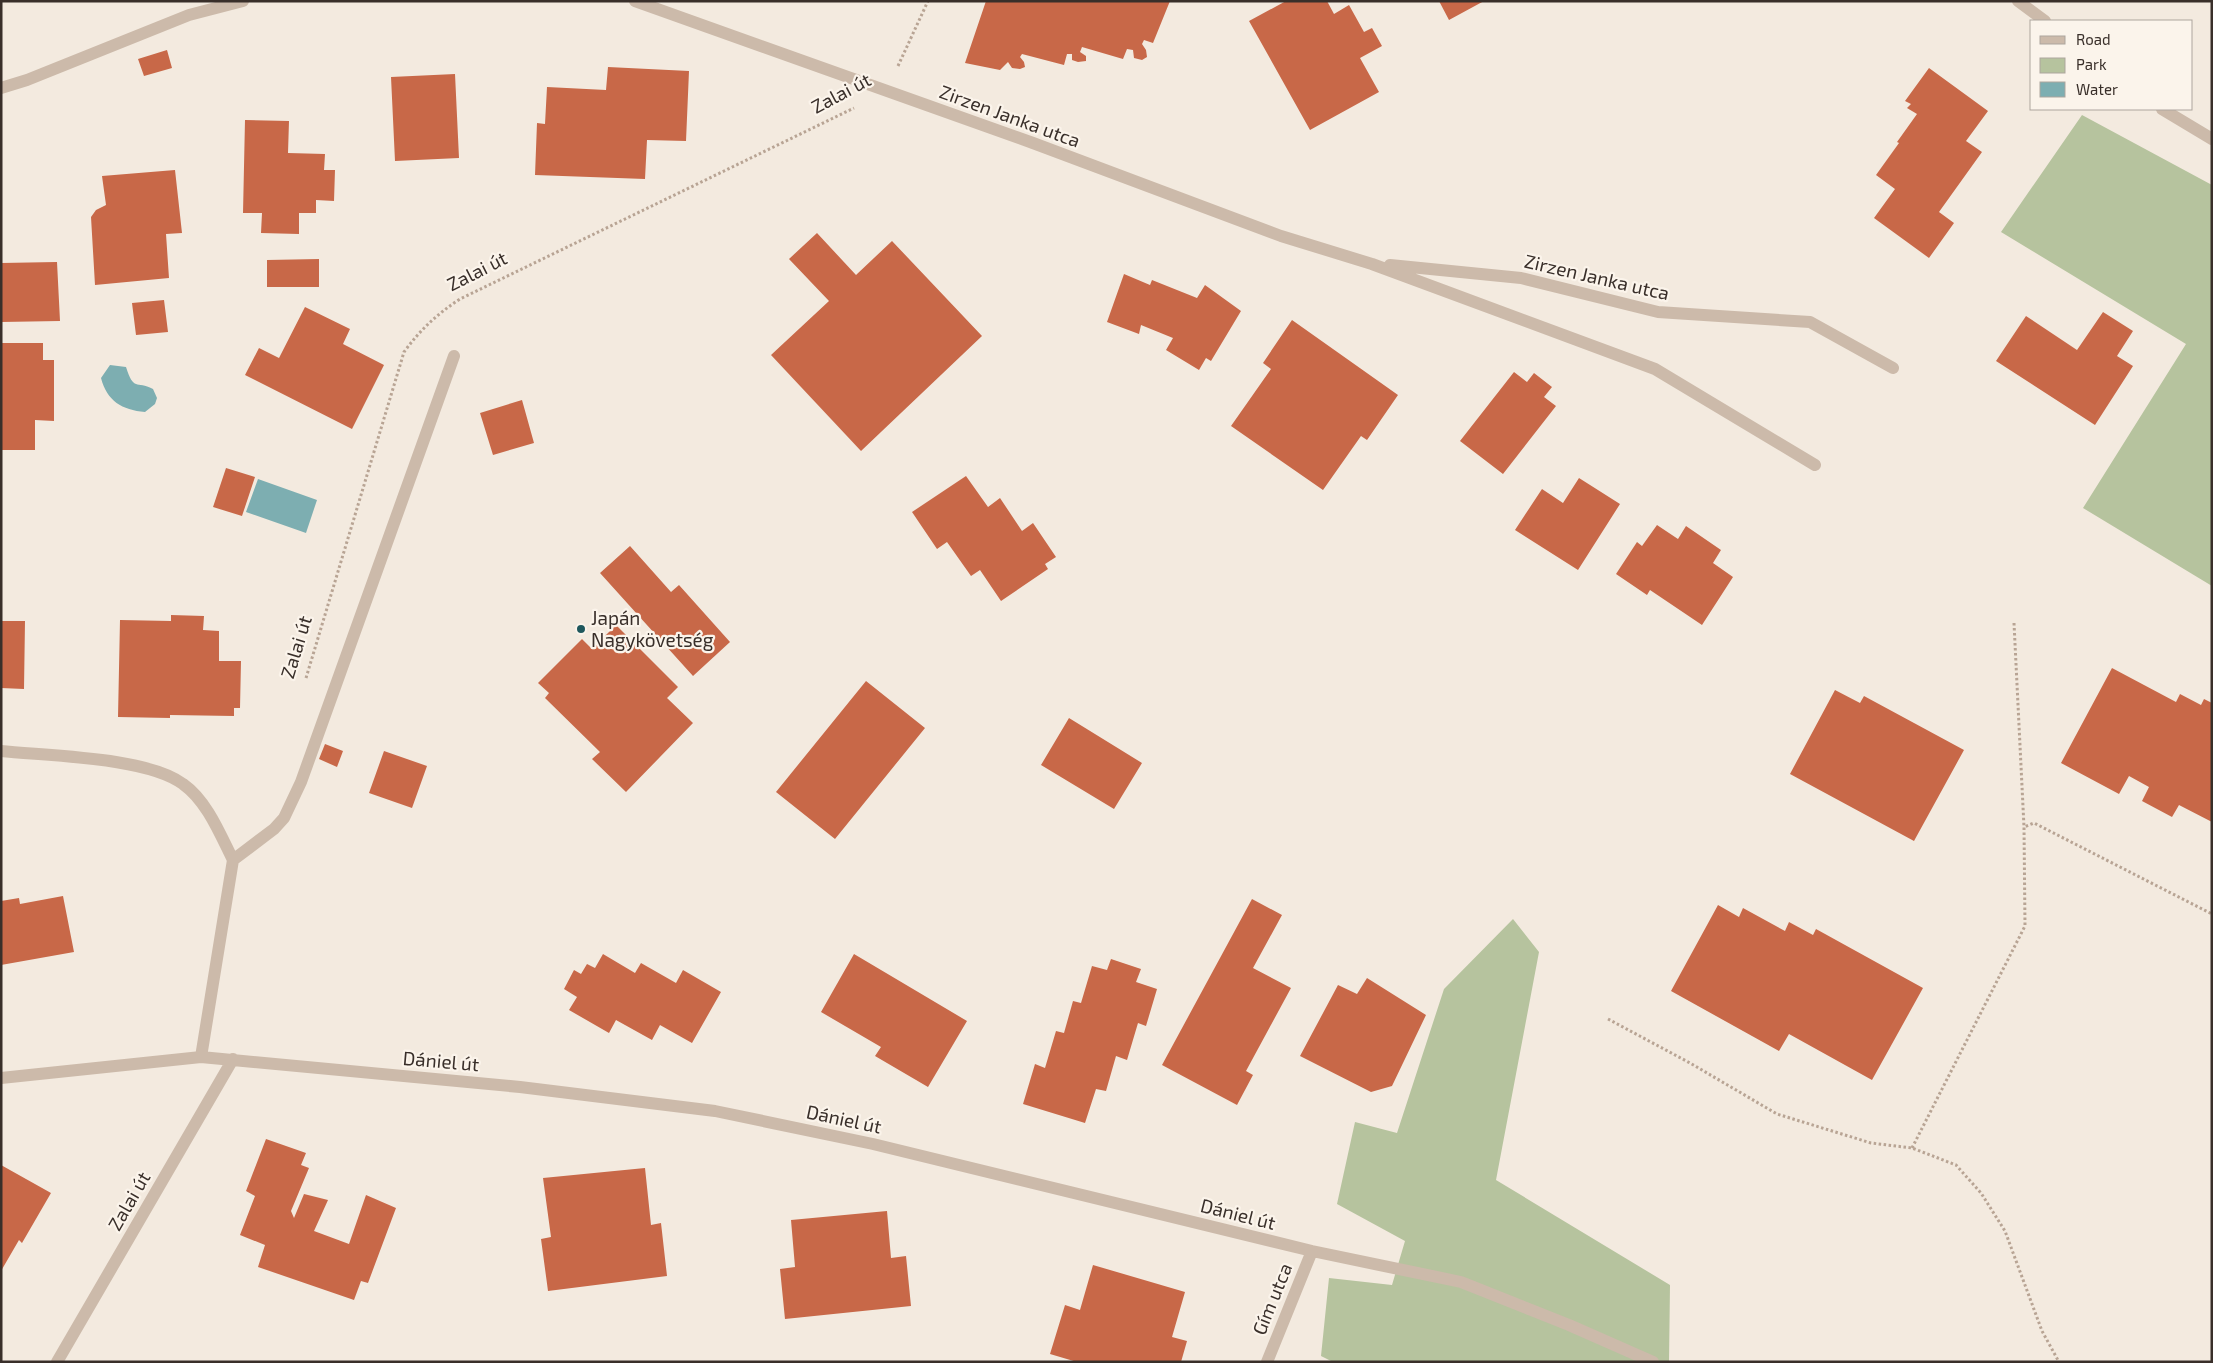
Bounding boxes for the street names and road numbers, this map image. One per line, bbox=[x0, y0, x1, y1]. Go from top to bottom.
street label: Zalai út bbox=[807, 67, 875, 118]
street label: Zirzen Janka utca bbox=[937, 79, 1084, 152]
street label: Zalai út bbox=[443, 246, 511, 295]
street label: Zirzen Janka utca bbox=[1522, 249, 1672, 304]
street label: Zalai út bbox=[275, 613, 316, 681]
street label: Dániel út bbox=[402, 1046, 480, 1075]
street label: Dániel út bbox=[804, 1099, 884, 1138]
street label: Zalai út bbox=[103, 1167, 155, 1234]
street label: Dániel út bbox=[1198, 1193, 1278, 1234]
street label: Gím utca bbox=[1247, 1260, 1296, 1338]

